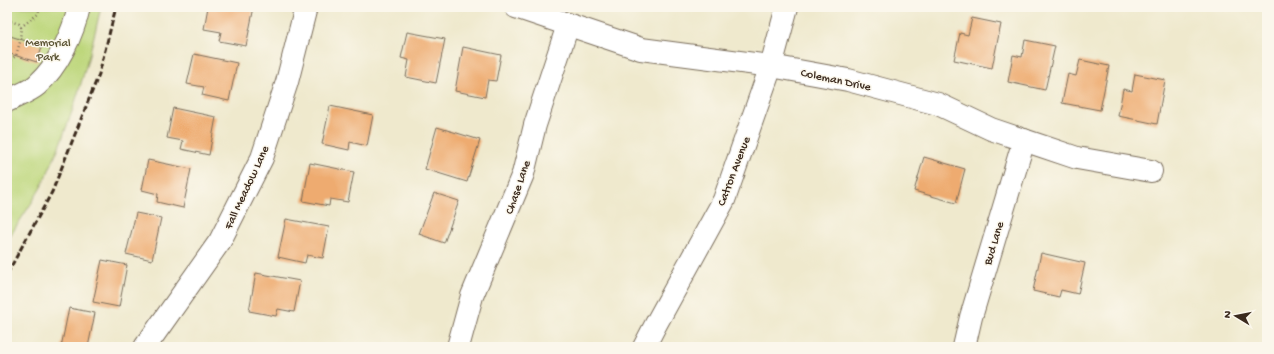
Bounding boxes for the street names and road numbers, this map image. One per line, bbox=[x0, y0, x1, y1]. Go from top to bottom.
street label: Coleman Drive bbox=[799, 67, 873, 95]
street label: Catron Avenue bbox=[715, 134, 755, 208]
street label: Fall Meadow Lane bbox=[222, 143, 274, 233]
street label: Chase Lane bbox=[503, 158, 535, 216]
street label: Bud Lane bbox=[981, 219, 1008, 268]

